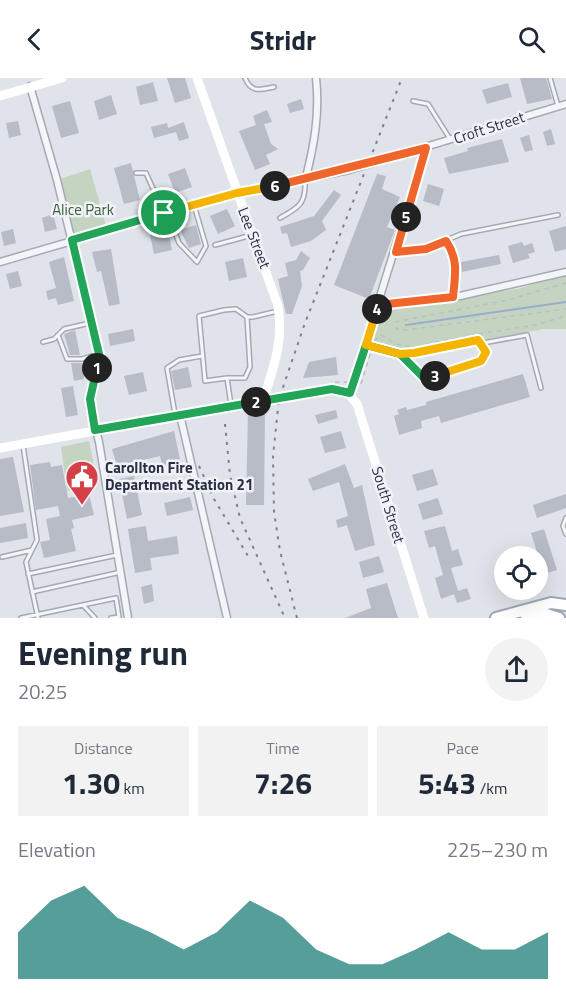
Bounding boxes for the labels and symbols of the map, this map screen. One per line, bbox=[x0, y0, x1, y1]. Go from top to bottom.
street label: Croft Street bbox=[450, 105, 528, 150]
pin: 6 bbox=[260, 171, 290, 201]
pin bbox=[138, 187, 189, 238]
park label: Alice Park bbox=[52, 198, 114, 221]
pin: 5 bbox=[391, 202, 421, 232]
street label: Lee Street bbox=[232, 204, 277, 273]
pin: 4 bbox=[362, 294, 392, 324]
pin: 1 bbox=[82, 353, 112, 383]
pin: 3 bbox=[420, 361, 450, 391]
pin: 2 bbox=[241, 387, 271, 417]
place label: Carollton Fire Department Station 21 bbox=[105, 456, 253, 496]
public building icon: Carollton Fire Department Station 21 bbox=[64, 459, 100, 506]
street label: South Street bbox=[366, 464, 411, 547]

